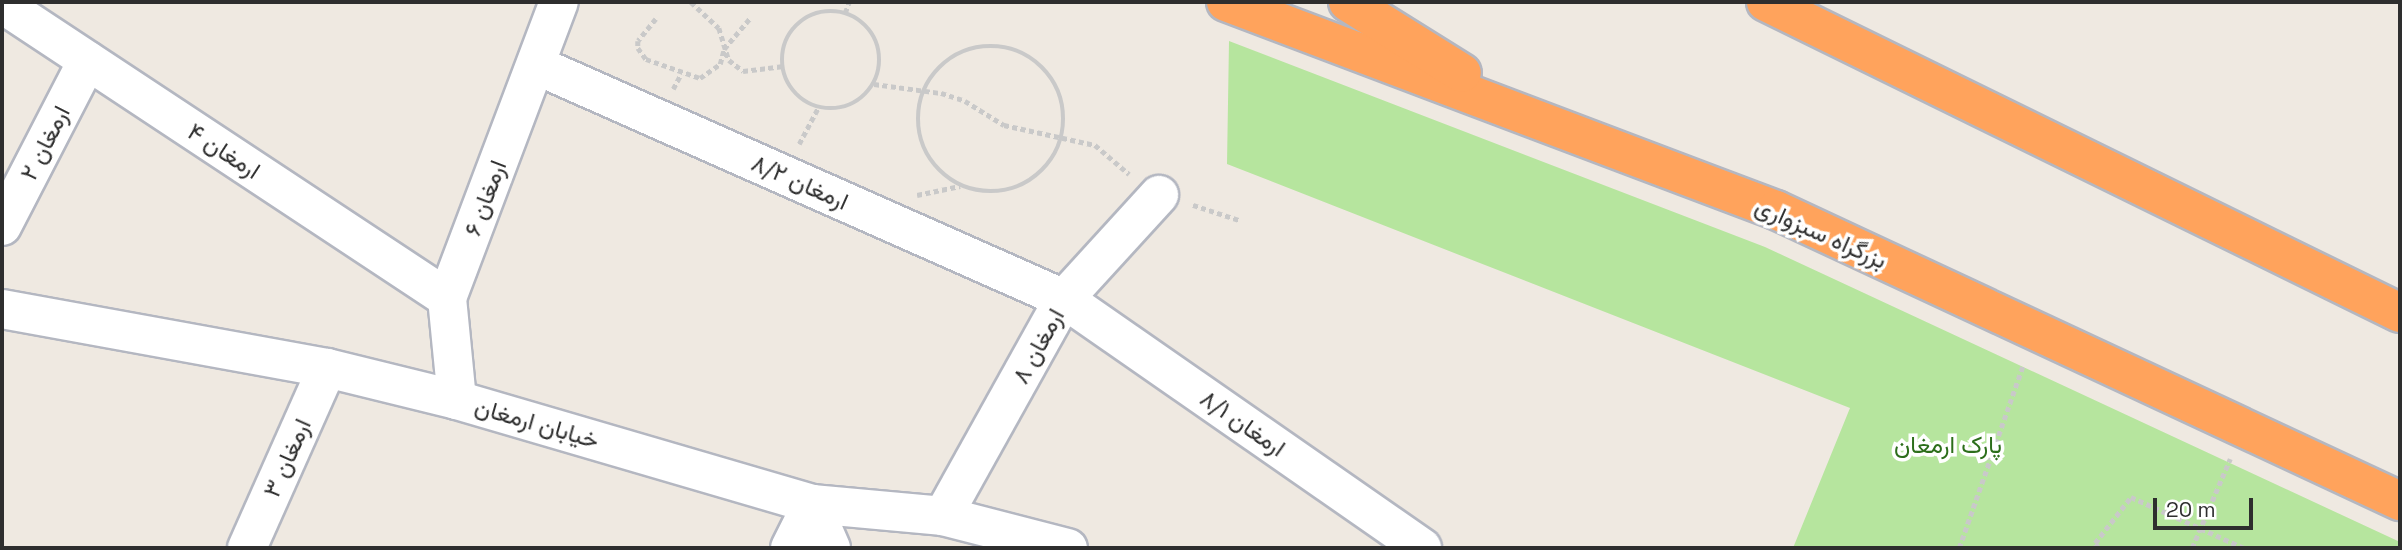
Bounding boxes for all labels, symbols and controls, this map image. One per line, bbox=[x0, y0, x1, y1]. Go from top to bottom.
street label: ارمغان ۲ bbox=[14, 101, 76, 185]
street label: ارمغان ۴ bbox=[182, 117, 266, 185]
street label: ارمغان ۸/۲ bbox=[747, 148, 853, 216]
street label: ارمغان ۶ bbox=[457, 156, 513, 240]
street label: بزرگراه سبزواری bbox=[1751, 191, 1891, 275]
street label: ارمغان ۸ bbox=[1006, 303, 1070, 389]
street label: ارمغان ۸/۱ bbox=[1195, 383, 1291, 463]
street label: خیابان ارمغان bbox=[472, 392, 602, 454]
street label: ارمغان ۳ bbox=[257, 414, 317, 502]
park label: پارک ارمغان bbox=[1894, 431, 2002, 459]
scale bar bbox=[2157, 484, 2257, 528]
text: 20 m bbox=[2166, 496, 2216, 523]

